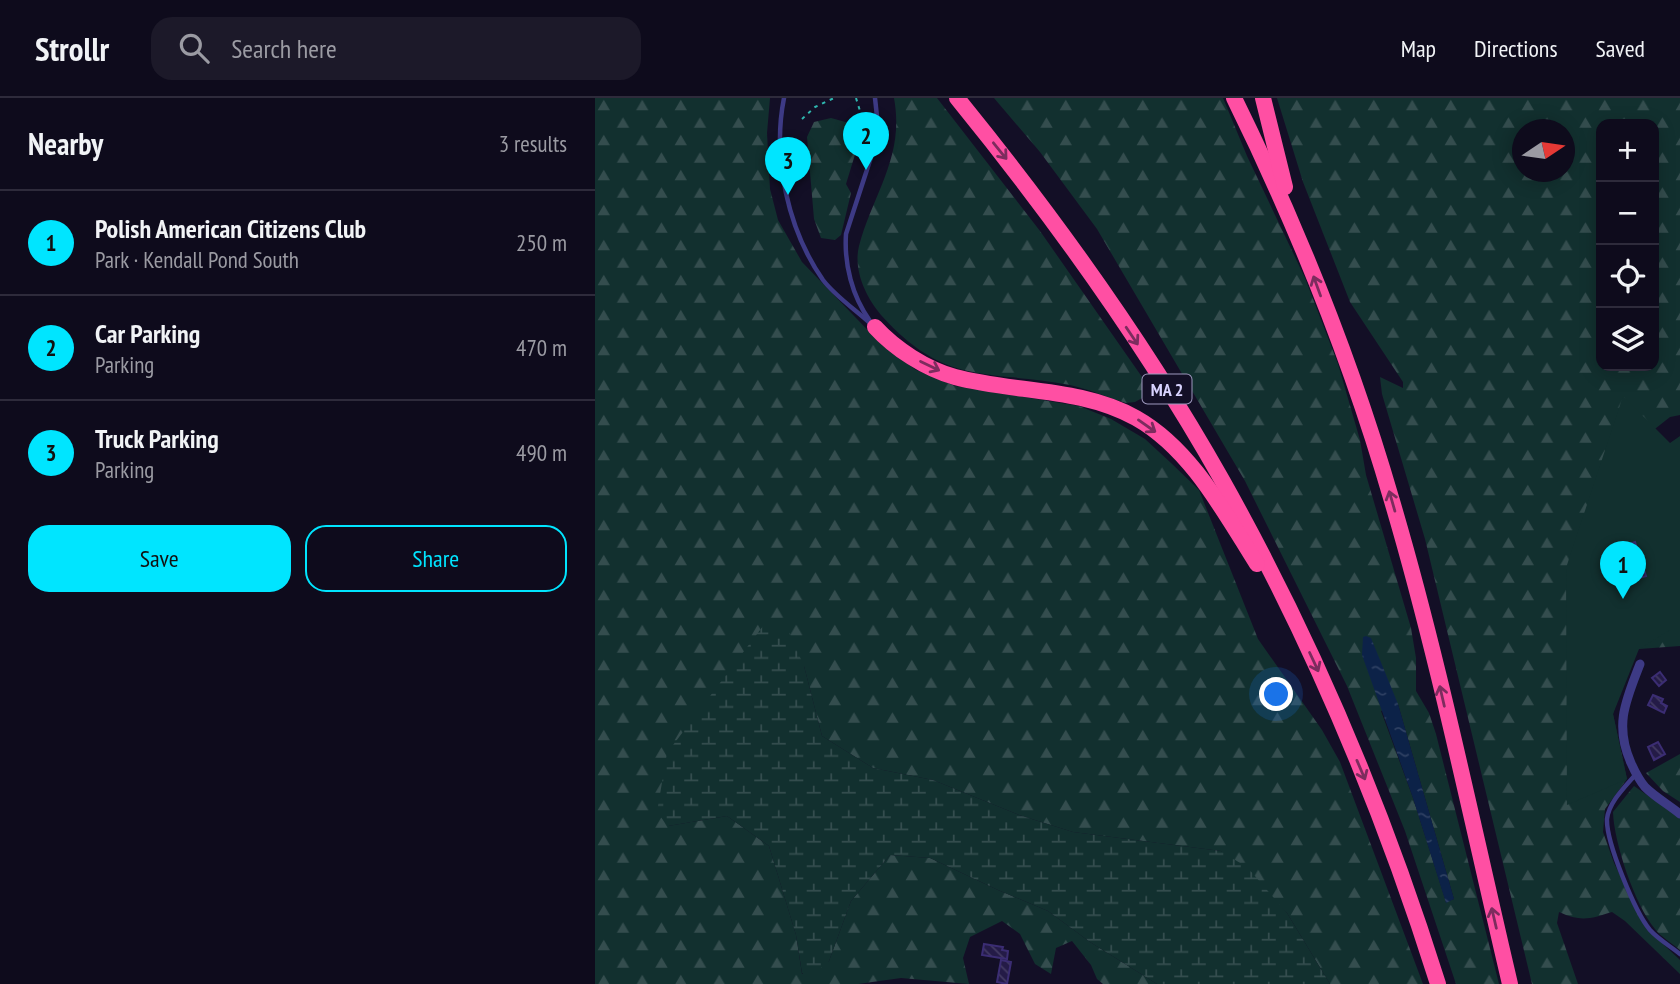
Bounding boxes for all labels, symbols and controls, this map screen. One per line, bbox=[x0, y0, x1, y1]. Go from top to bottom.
search box bbox=[151, 17, 641, 80]
text: Strollr bbox=[35, 27, 109, 70]
icon: search bbox=[175, 29, 213, 67]
text: Search here bbox=[231, 32, 337, 65]
text: Map bbox=[1401, 33, 1436, 64]
text: Directions bbox=[1474, 33, 1558, 64]
text: Saved bbox=[1596, 33, 1645, 64]
pin: 2 bbox=[843, 112, 889, 170]
north arrow bbox=[1512, 119, 1575, 182]
map controls bbox=[1596, 119, 1659, 371]
button: + bbox=[1596, 119, 1659, 182]
text: Nearby bbox=[28, 124, 103, 163]
text: 3 results bbox=[499, 129, 567, 158]
pin: 3 bbox=[765, 137, 811, 195]
one-way arrow bbox=[992, 141, 1007, 159]
button: − bbox=[1596, 182, 1659, 245]
text: Polish American Citizens Club bbox=[95, 212, 366, 245]
text: 1 bbox=[46, 228, 57, 257]
text: 250 m bbox=[516, 228, 567, 257]
text: Park · Kendall Pond South bbox=[95, 245, 299, 274]
button: locate bbox=[1596, 245, 1659, 308]
one-way arrow bbox=[1310, 275, 1323, 297]
button: layers bbox=[1596, 308, 1659, 371]
text: Car Parking bbox=[95, 317, 200, 350]
one-way arrow bbox=[1124, 326, 1139, 345]
text: 2 bbox=[46, 333, 57, 362]
text: 470 m bbox=[516, 333, 567, 362]
text: Parking bbox=[95, 350, 154, 379]
one-way arrow bbox=[919, 360, 940, 374]
road number: MA 2 bbox=[1143, 374, 1191, 404]
one-way arrow bbox=[1137, 419, 1156, 433]
text: Truck Parking bbox=[95, 422, 219, 455]
text: 3 bbox=[46, 438, 57, 467]
text: 490 m bbox=[516, 438, 567, 467]
text: Parking bbox=[95, 455, 154, 484]
one-way arrow bbox=[1385, 490, 1398, 512]
button: Save bbox=[28, 525, 291, 592]
button: Share bbox=[305, 525, 567, 592]
pin: 1 bbox=[1600, 541, 1646, 599]
one-way arrow bbox=[1309, 652, 1322, 673]
your location bbox=[1259, 677, 1293, 711]
one-way arrow bbox=[1435, 685, 1448, 708]
one-way arrow bbox=[1356, 758, 1369, 780]
one-way arrow bbox=[1487, 907, 1500, 929]

